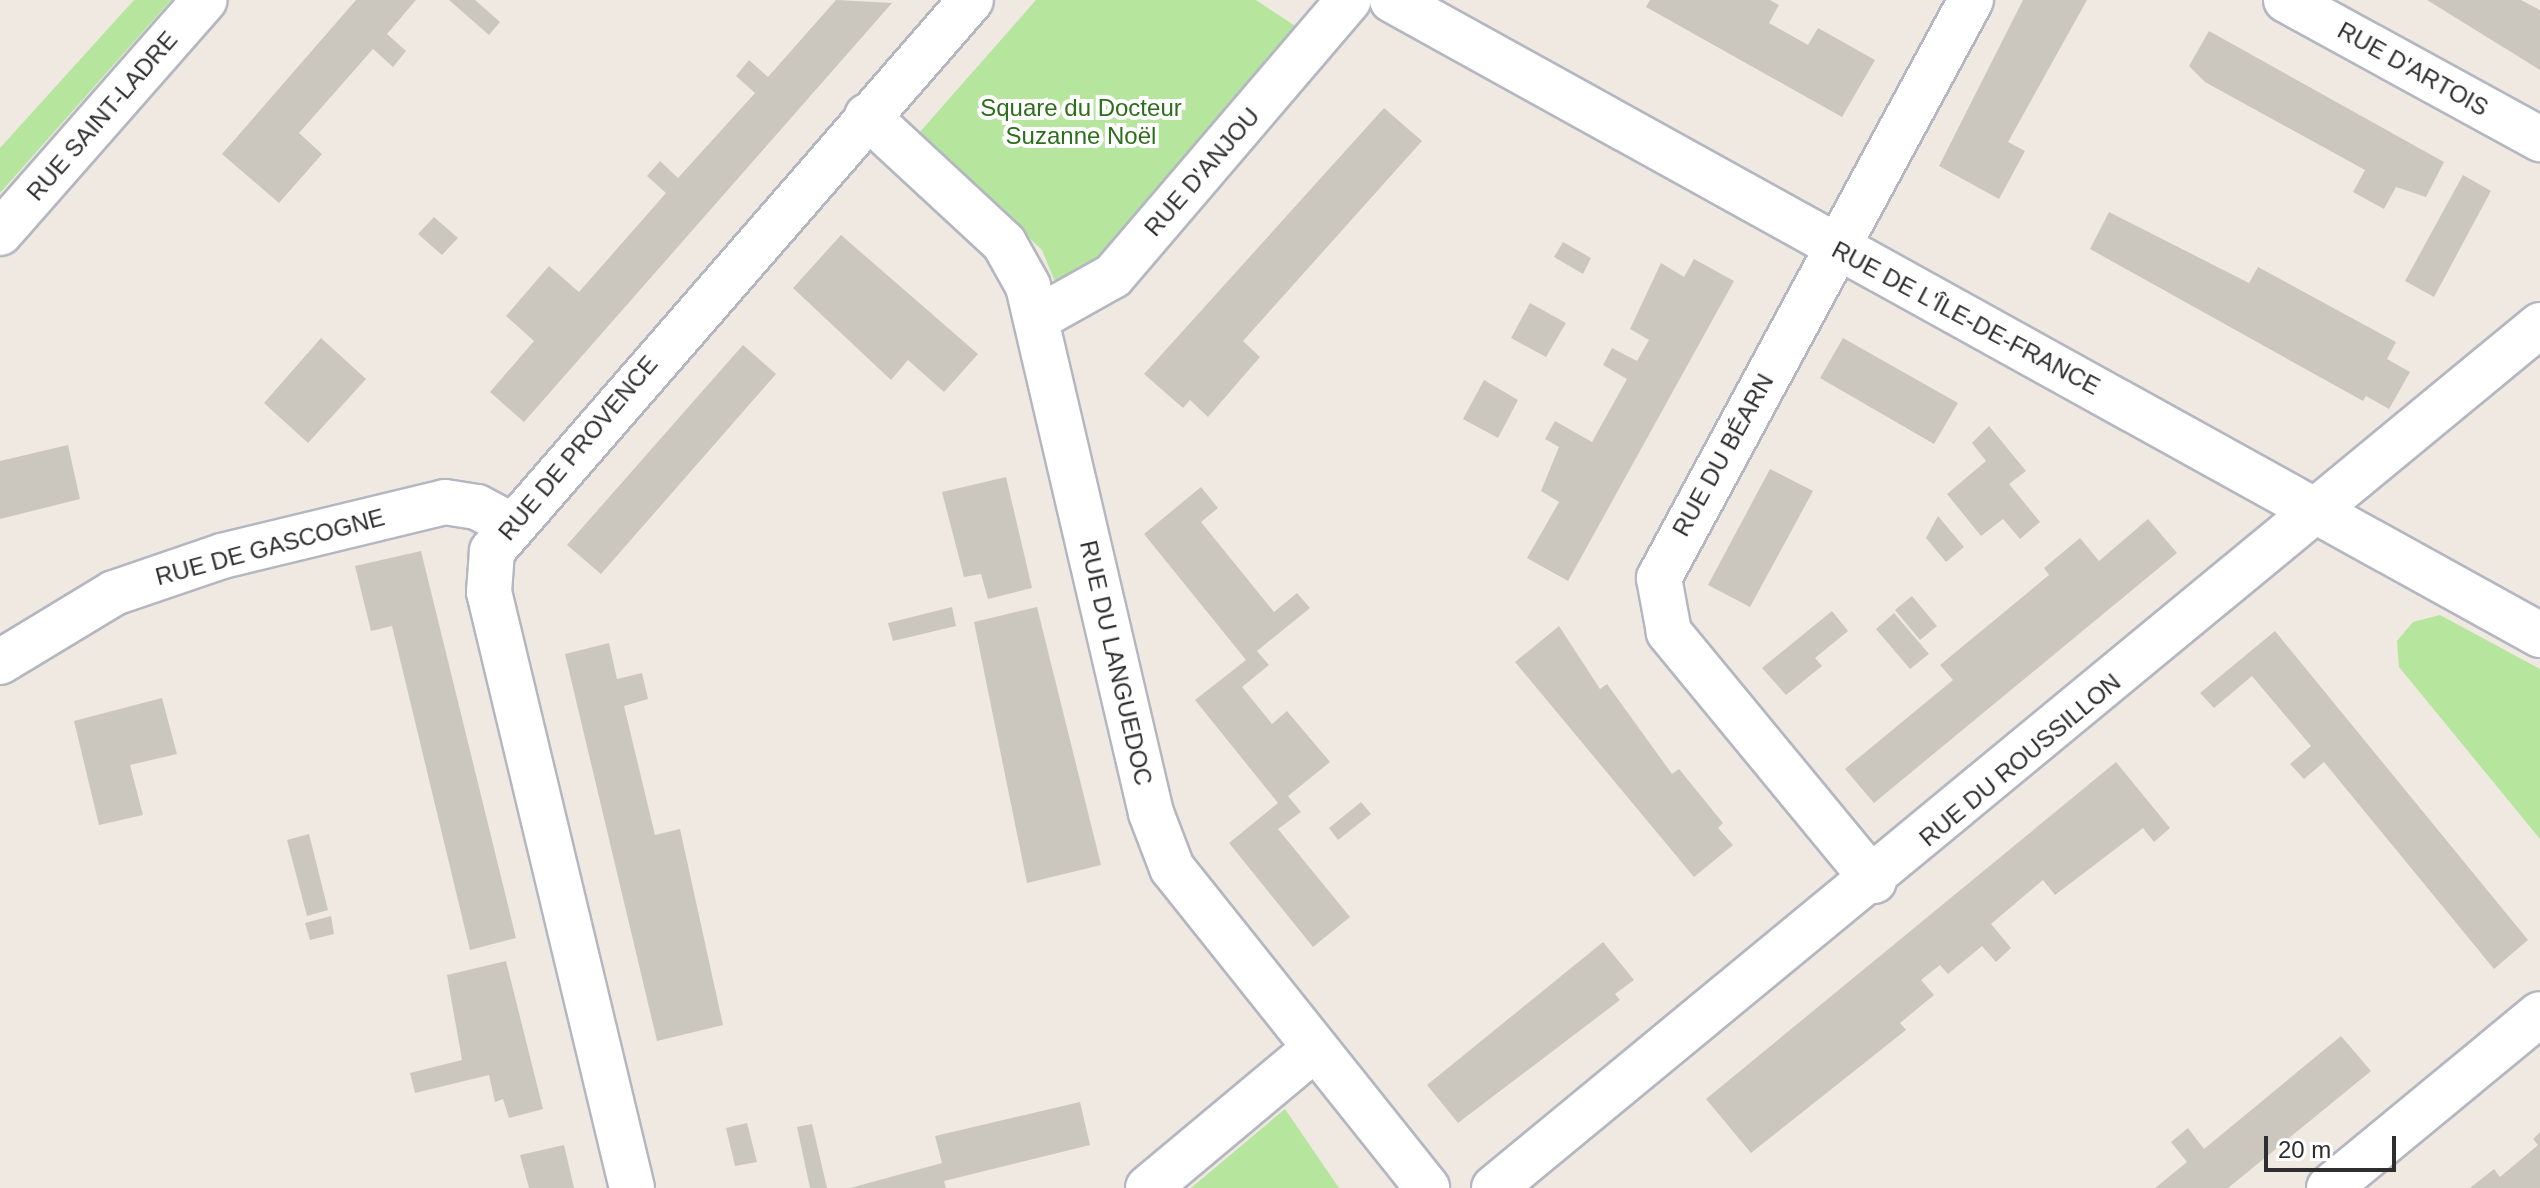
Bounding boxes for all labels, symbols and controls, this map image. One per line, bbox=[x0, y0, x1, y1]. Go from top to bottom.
street label: RUE D'ARTOIS bbox=[2333, 16, 2493, 122]
street label: RUE SAINT-LADRE bbox=[21, 26, 183, 206]
park label: Square du Docteur Suzanne Noël bbox=[980, 94, 1182, 150]
street label: RUE D'ANJOU bbox=[1138, 102, 1266, 242]
street label: RUE DE L'ÎLE-DE-FRANCE bbox=[1827, 235, 2105, 401]
street label: RUE DE PROVENCE bbox=[492, 350, 664, 546]
street label: RUE DU BÉARN bbox=[1666, 369, 1780, 541]
street label: RUE DE GASCOGNE bbox=[152, 503, 388, 591]
street label: RUE DU LANGUEDOC bbox=[1074, 538, 1158, 788]
street label: RUE DU ROUSSILLON bbox=[1914, 668, 2126, 852]
scale bar bbox=[2268, 1120, 2400, 1170]
text: 20 m bbox=[2278, 1136, 2331, 1163]

